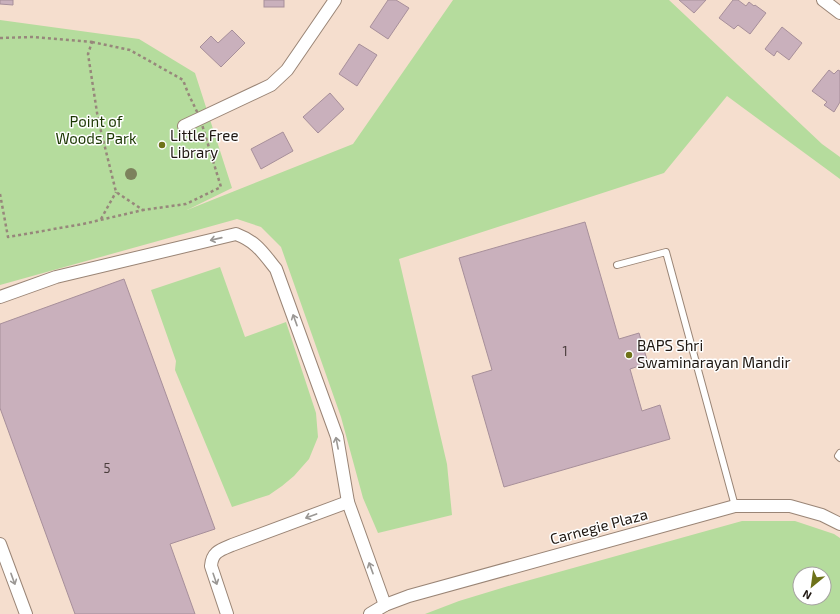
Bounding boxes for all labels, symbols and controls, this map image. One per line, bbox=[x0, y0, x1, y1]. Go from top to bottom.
park label: Point of Woods Park bbox=[55, 112, 137, 147]
place label: Little Free Library bbox=[170, 126, 238, 161]
marker: Little Free Library bbox=[157, 140, 167, 150]
one-way arrow bbox=[209, 236, 222, 244]
one-way arrow bbox=[290, 315, 298, 327]
place label: BAPS Shri Swaminarayan Mandir bbox=[637, 336, 791, 371]
house number: 1 bbox=[562, 343, 568, 359]
marker: BAPS Shri Swaminarayan Mandir bbox=[624, 350, 634, 360]
one-way arrow bbox=[333, 437, 341, 450]
house number: 5 bbox=[104, 460, 111, 476]
street label: Carnegie Plaza bbox=[548, 504, 650, 548]
one-way arrow bbox=[306, 512, 318, 520]
one-way arrow bbox=[367, 562, 375, 574]
north arrow bbox=[792, 566, 832, 606]
one-way arrow bbox=[10, 572, 17, 585]
one-way arrow bbox=[211, 572, 219, 584]
text: N bbox=[800, 588, 814, 603]

